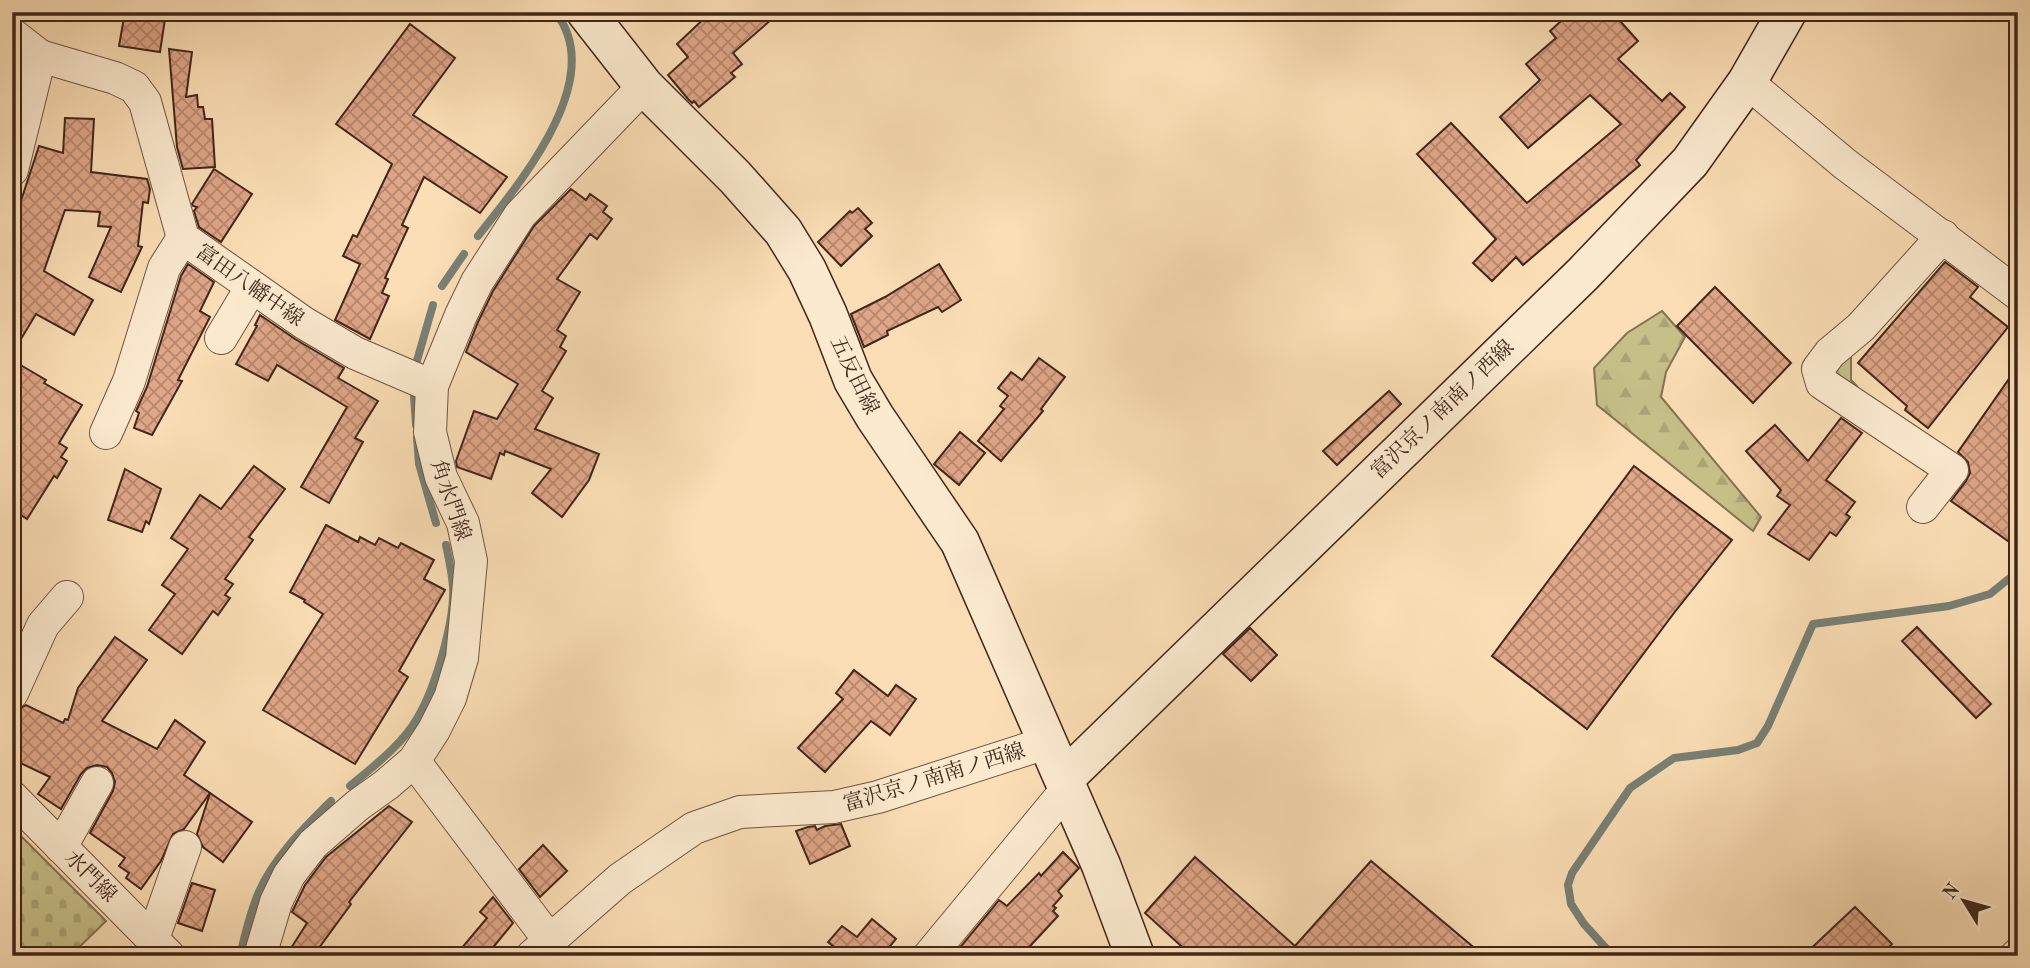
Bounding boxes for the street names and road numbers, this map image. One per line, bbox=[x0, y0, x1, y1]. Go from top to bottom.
street label: 富田八幡中線 bbox=[192, 240, 308, 331]
street label: 五反田線 bbox=[826, 332, 883, 418]
street label: 富沢京ノ南南ノ西線 bbox=[1366, 335, 1518, 483]
street label: 角水門線 bbox=[426, 457, 475, 544]
street label: 富沢京ノ南南ノ西線 bbox=[840, 739, 1028, 816]
street label: 水門線 bbox=[60, 846, 121, 907]

